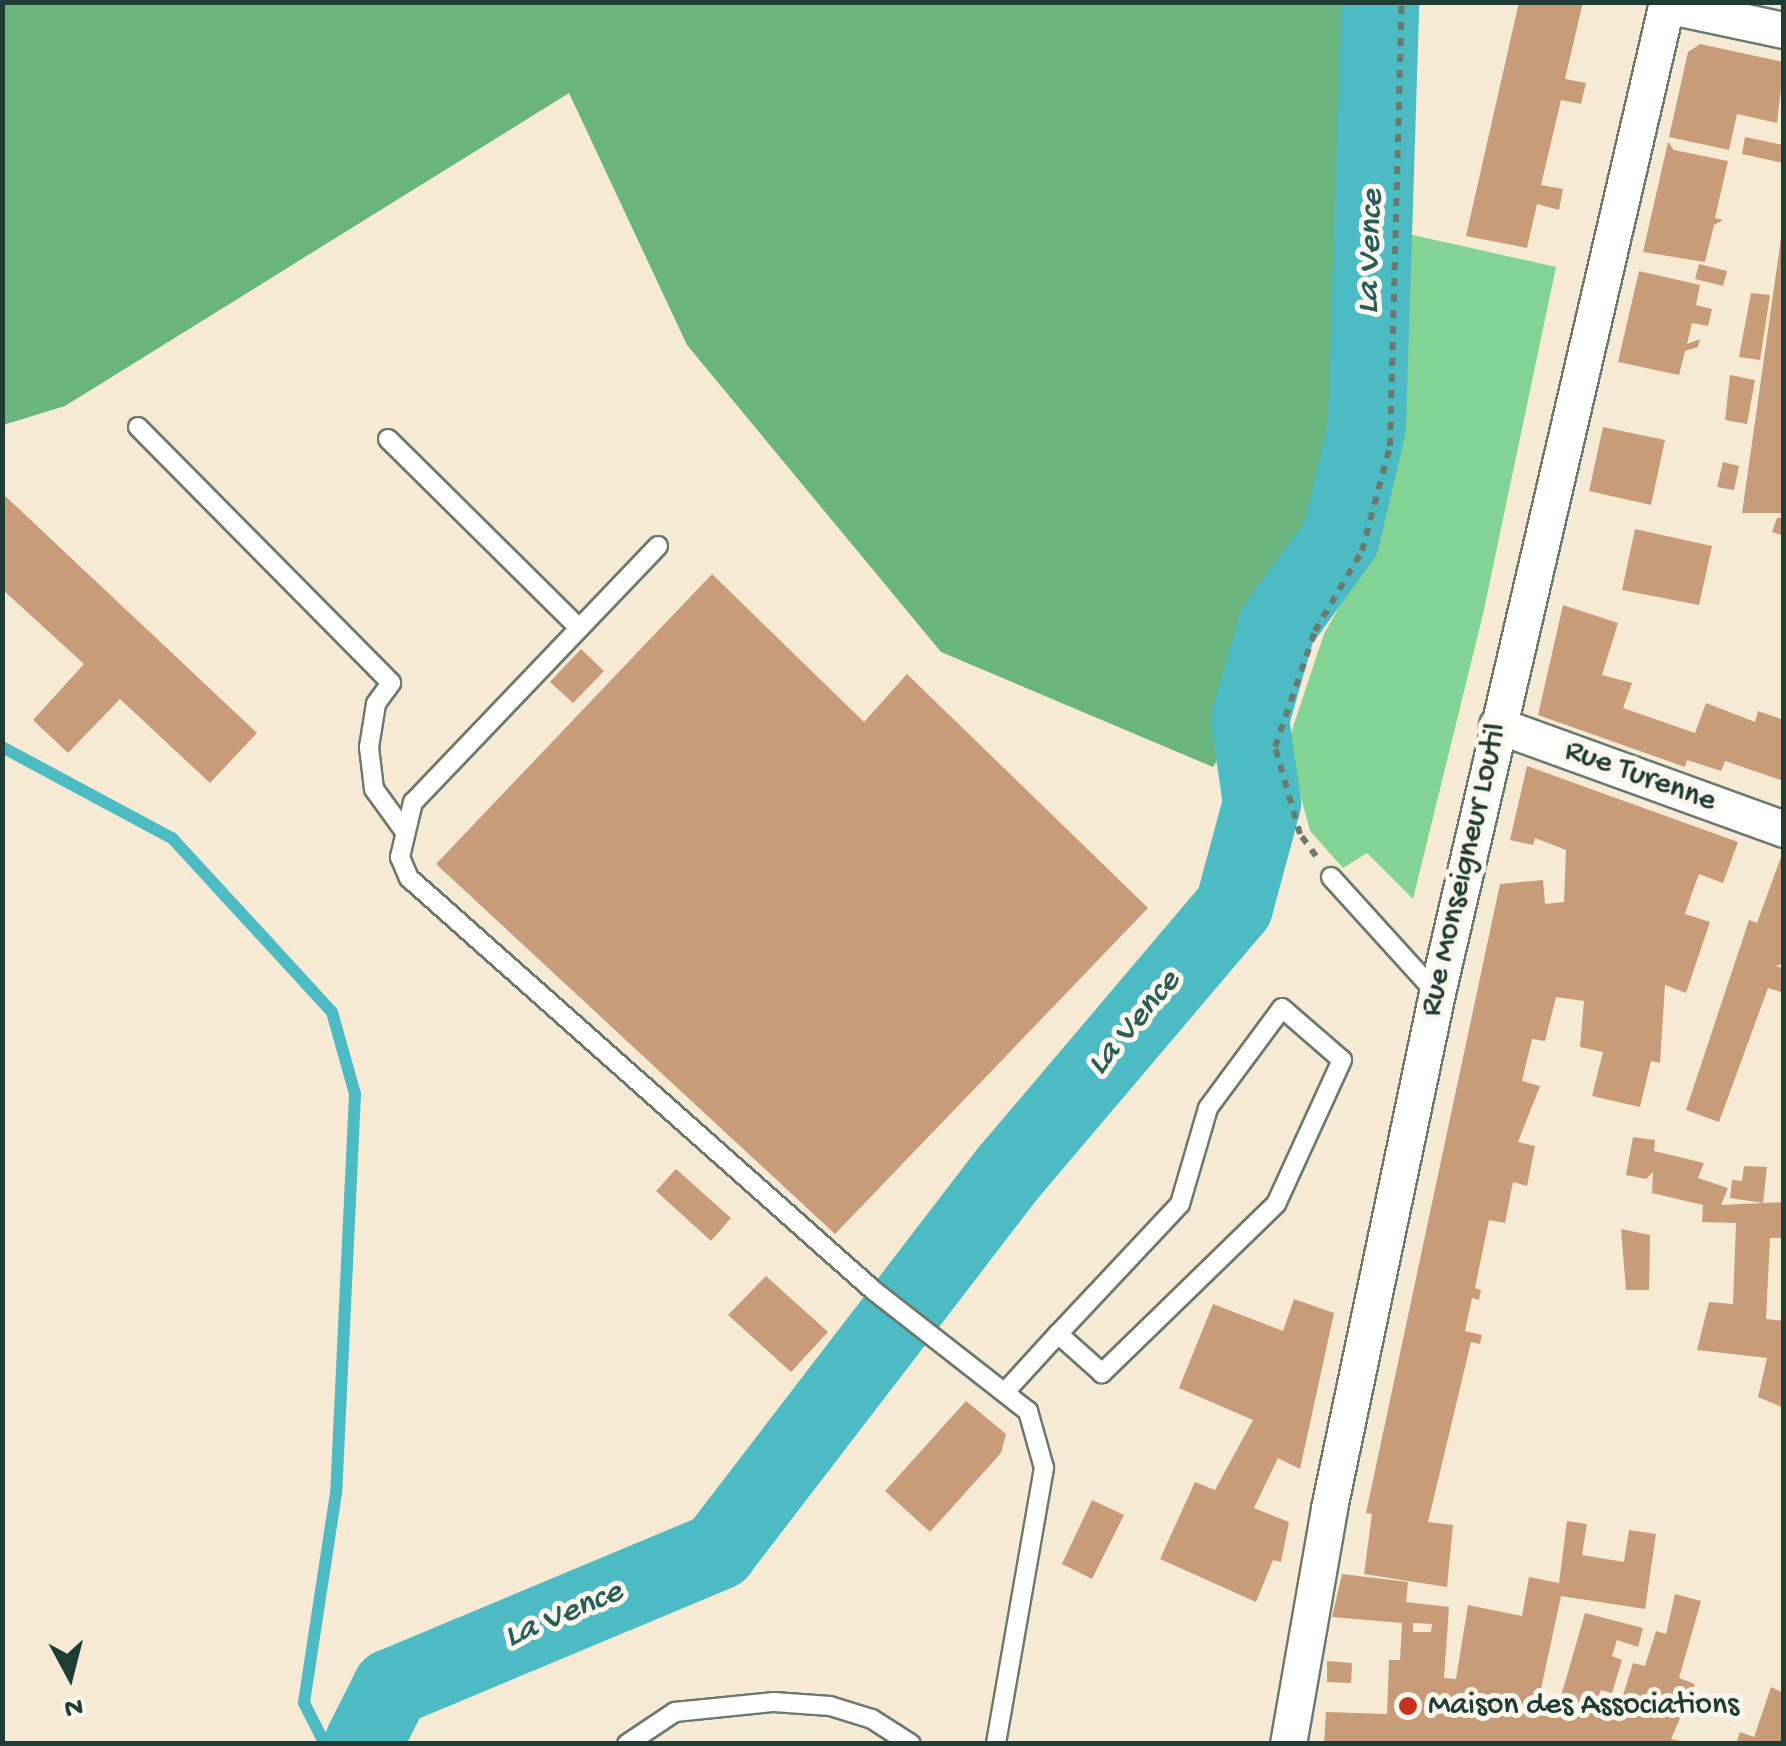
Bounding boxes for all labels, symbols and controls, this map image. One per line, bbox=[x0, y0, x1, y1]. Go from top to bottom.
water label: La Vence bbox=[1349, 189, 1395, 315]
street label: Rue Monseigneur Loutil bbox=[1413, 720, 1517, 1020]
street label: Rue Turenne bbox=[1559, 732, 1721, 822]
water label: La Vence bbox=[1079, 963, 1191, 1085]
water label: La Vence bbox=[498, 1572, 630, 1660]
north arrow bbox=[20, 1626, 120, 1726]
place label: Maison des Associations bbox=[1428, 1687, 1739, 1725]
text: N bbox=[63, 1689, 85, 1724]
marker: Maison des Associations bbox=[1397, 1695, 1419, 1717]

